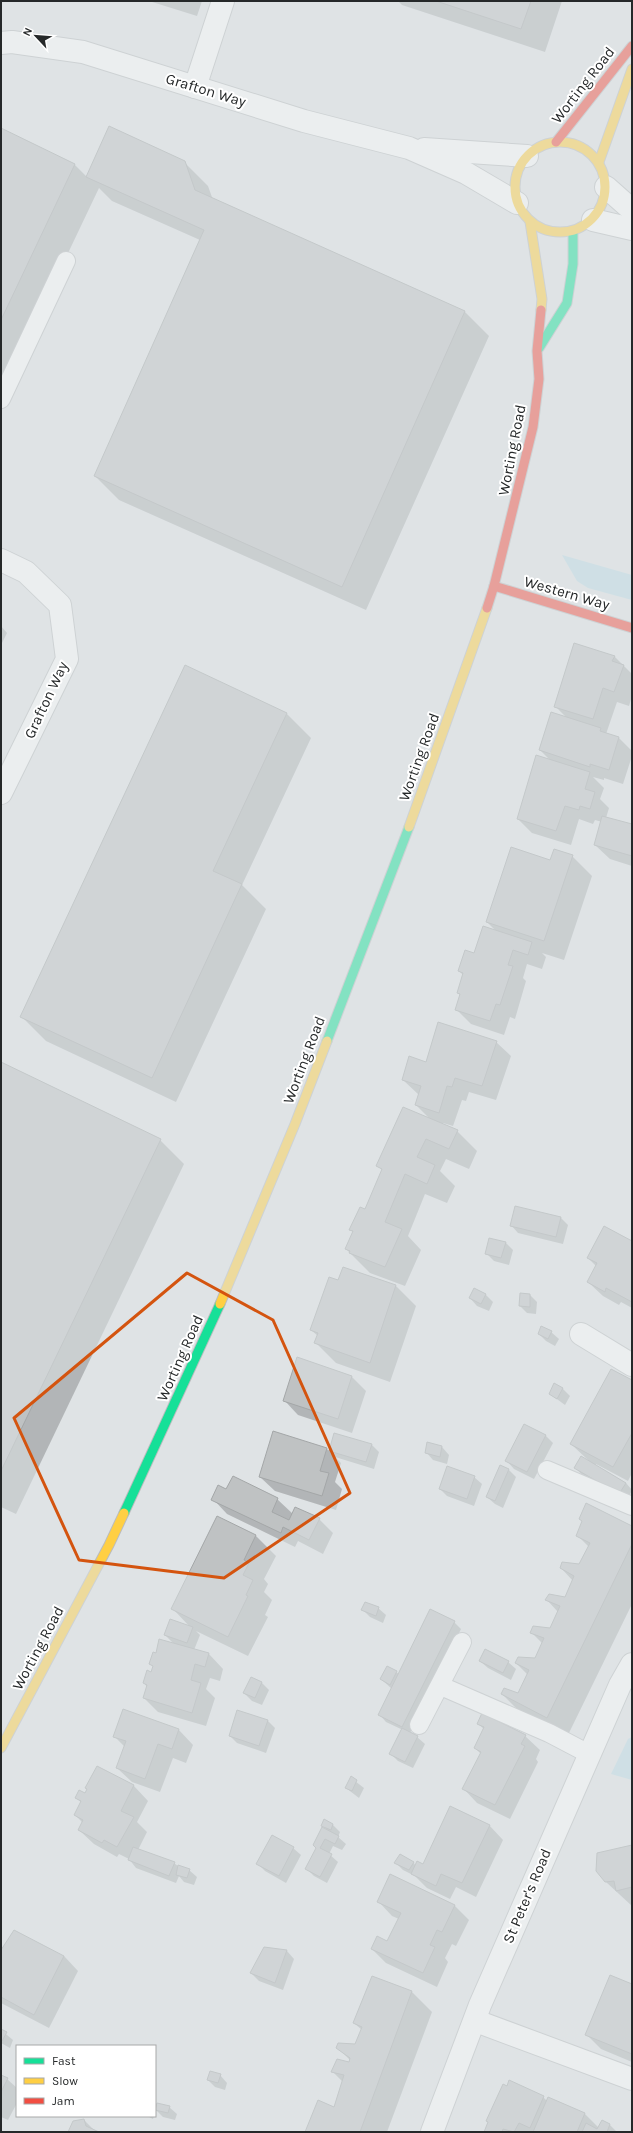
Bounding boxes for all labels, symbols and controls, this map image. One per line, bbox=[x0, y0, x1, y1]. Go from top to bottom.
north arrow bbox=[16, 16, 56, 56]
text: N bbox=[20, 25, 35, 38]
street label: Worting Road bbox=[548, 43, 618, 127]
street label: Grafton Way bbox=[164, 69, 248, 111]
street label: Worting Road bbox=[494, 403, 530, 497]
street label: Western Way bbox=[522, 572, 612, 614]
street label: Grafton Way bbox=[20, 659, 72, 741]
street label: Worting Road bbox=[395, 711, 443, 803]
street label: Worting Road bbox=[279, 1014, 329, 1106]
street label: Worting Road bbox=[153, 1312, 207, 1404]
street label: Worting Road bbox=[8, 1603, 68, 1693]
street label: St Peter's Road bbox=[499, 1846, 555, 1946]
legend bbox=[16, 2045, 156, 2117]
text: Fast bbox=[52, 2054, 76, 2068]
text: Slow bbox=[52, 2074, 78, 2088]
text: Jam bbox=[52, 2094, 75, 2108]

